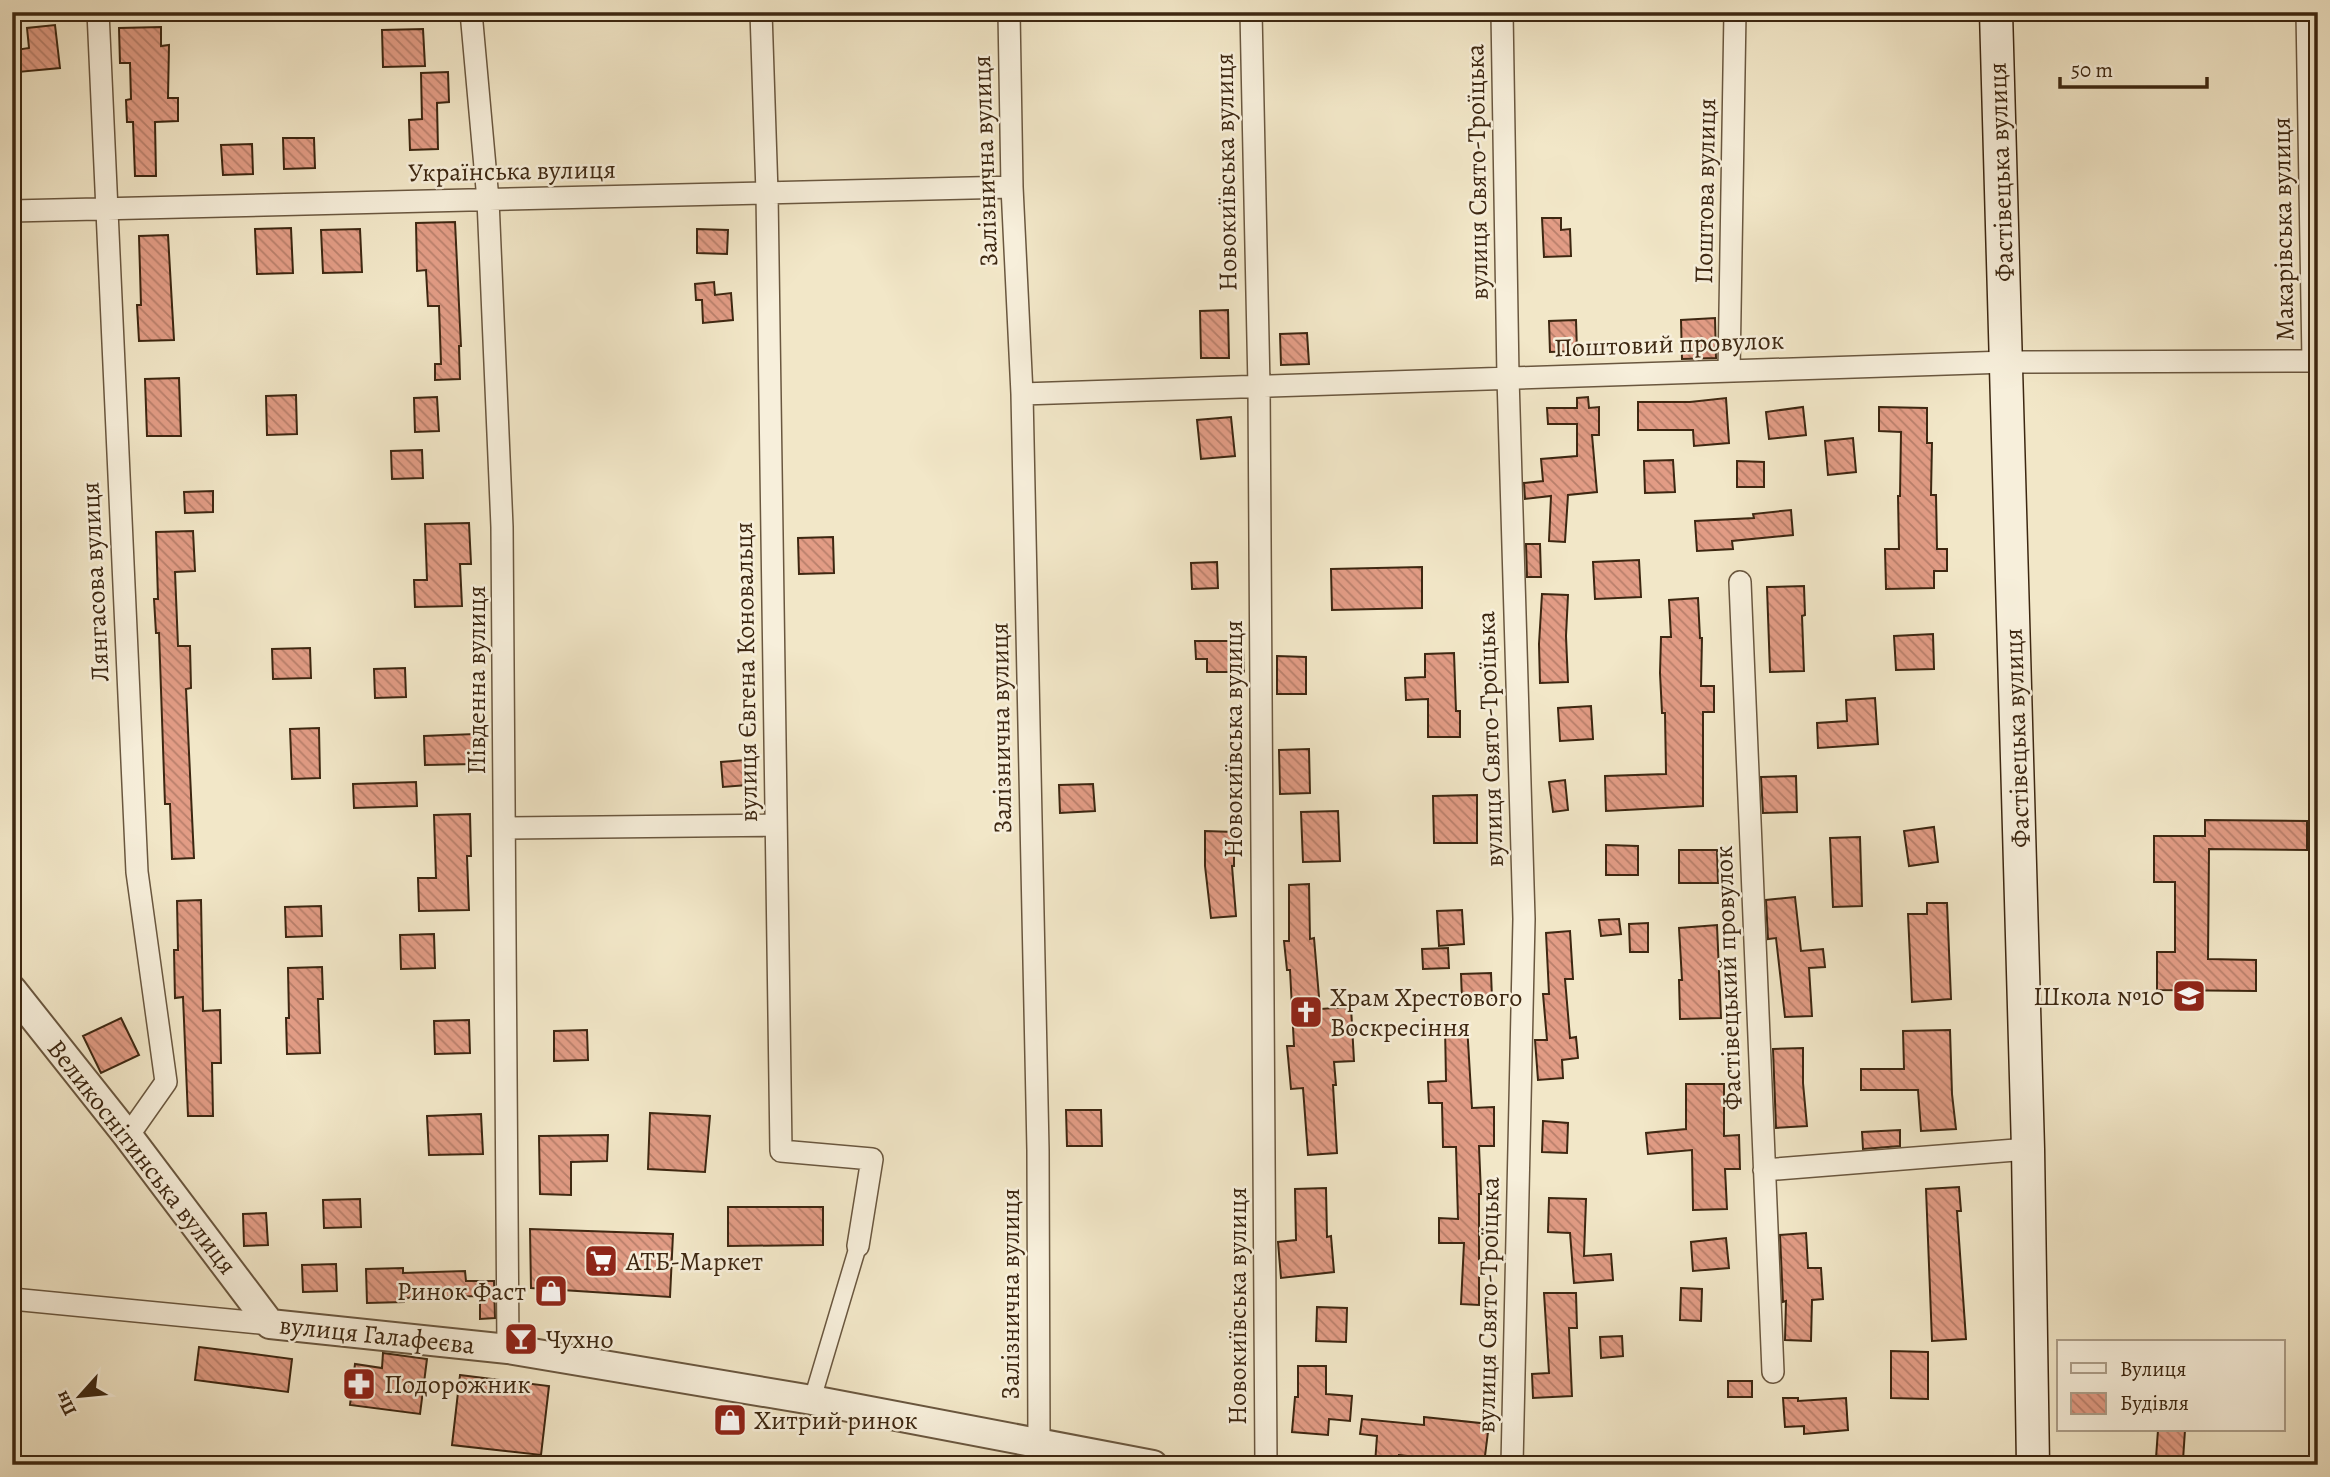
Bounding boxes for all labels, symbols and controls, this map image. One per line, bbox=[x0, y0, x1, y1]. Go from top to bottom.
street label: вулиця Свято-Троїцька bbox=[1457, 44, 1497, 300]
scale bar bbox=[2060, 46, 2208, 90]
street label: Новокиївська вулиця bbox=[1206, 53, 1246, 291]
street label: Залізнична вулиця bbox=[964, 55, 1006, 267]
text: 50 m bbox=[2071, 56, 2113, 84]
street label: Фастівецька вулиця bbox=[1980, 62, 2022, 282]
street label: Поштова вулиця bbox=[1686, 98, 1724, 284]
street label: Макарівська вулиця bbox=[2264, 117, 2302, 341]
street label: Українська вулиця bbox=[408, 152, 616, 190]
street label: Поштовий провулок bbox=[1553, 322, 1785, 366]
street label: Лянгасова вулиця bbox=[72, 481, 118, 683]
street label: вулиця Євгена Коновальця bbox=[726, 522, 766, 822]
street label: Південна вулиця bbox=[459, 585, 494, 775]
street label: вулиця Свято-Троїцька bbox=[1468, 610, 1512, 868]
street label: Новокиївська вулиця bbox=[1216, 620, 1251, 858]
street label: Залізнична вулиця bbox=[982, 622, 1020, 834]
street label: Фастівецька вулиця bbox=[1996, 628, 2038, 848]
street label: Фастівецький провулок bbox=[1706, 845, 1750, 1111]
school or university icon: Школа №10 bbox=[2170, 977, 2208, 1015]
place label: Школа №10 bbox=[2033, 979, 2164, 1014]
place label: Храм Хрестового Воскресіння bbox=[1330, 980, 1522, 1045]
church icon: Храм Хрестового Воскресіння bbox=[1287, 993, 1325, 1031]
street label: Великоснітинська вулиця bbox=[39, 1032, 245, 1282]
street label: вулиця Свято-Троїцька bbox=[1468, 1177, 1508, 1433]
street label: Новокиївська вулиця bbox=[1220, 1187, 1255, 1425]
street label: Залізнична вулиця bbox=[993, 1188, 1028, 1400]
supermarket icon: АТБ-Маркет bbox=[582, 1242, 620, 1280]
place label: АТБ-Маркет bbox=[625, 1244, 764, 1279]
shop icon: Ринок Фаст bbox=[532, 1272, 570, 1310]
place label: Ринок Фаст bbox=[397, 1274, 526, 1309]
street label: вулиця Галафеєва bbox=[277, 1307, 477, 1363]
bar icon: Чухно bbox=[502, 1320, 540, 1358]
place label: Чухно bbox=[546, 1322, 614, 1357]
legend bbox=[2057, 1340, 2284, 1432]
text: Вулиця bbox=[2120, 1355, 2186, 1383]
north arrow bbox=[46, 1362, 116, 1432]
pharmacy icon: Подорожник bbox=[340, 1365, 378, 1403]
place label: Подорожник bbox=[384, 1367, 531, 1402]
text: Пн bbox=[49, 1386, 83, 1420]
text: Будівля bbox=[2120, 1389, 2189, 1417]
shop icon: Хитрий ринок bbox=[711, 1401, 749, 1439]
place label: Хитрий ринок bbox=[754, 1403, 918, 1438]

